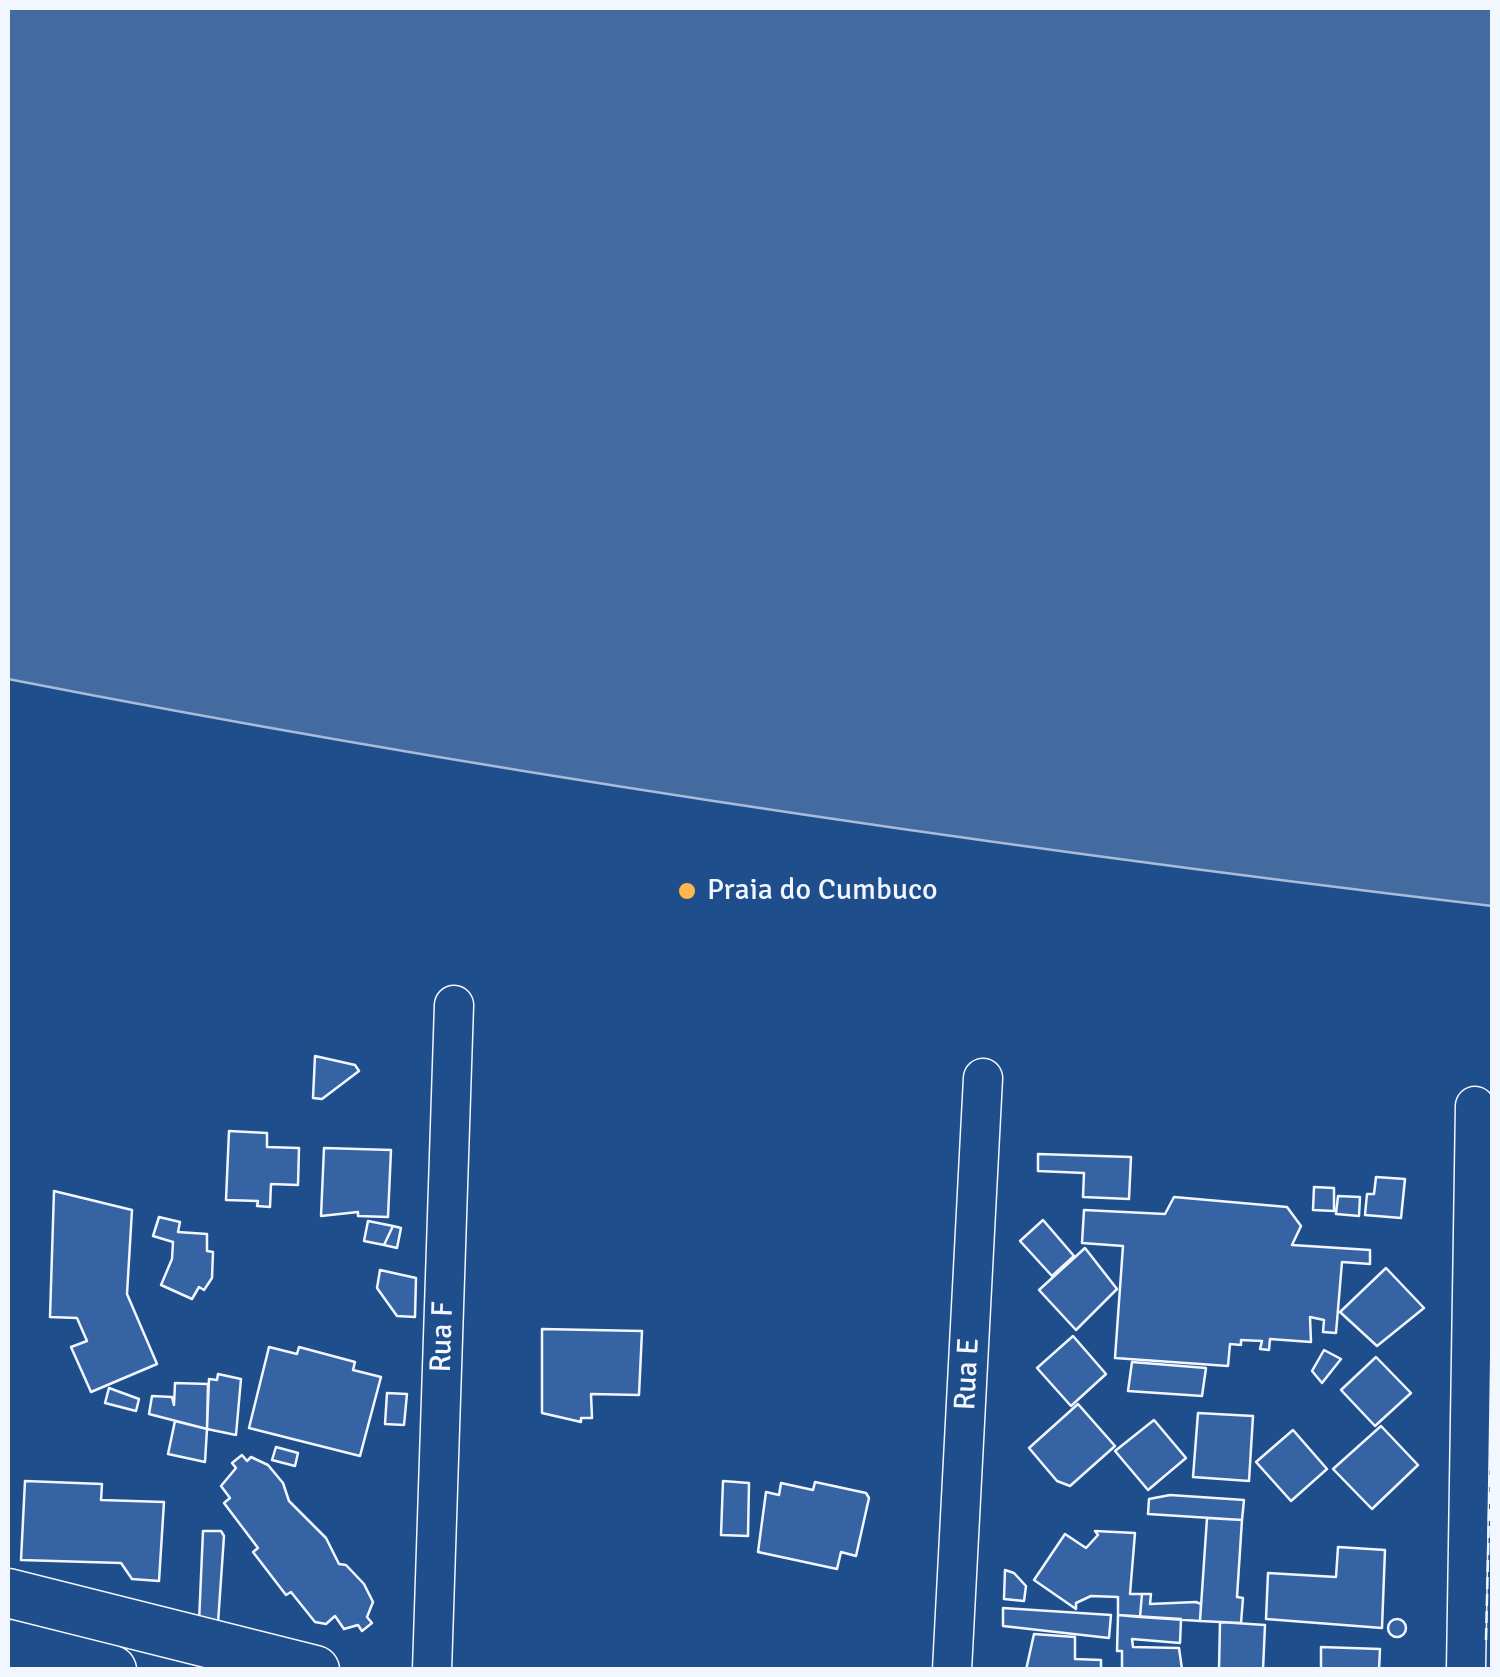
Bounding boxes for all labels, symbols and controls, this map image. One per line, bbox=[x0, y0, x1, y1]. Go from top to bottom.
place label: Praia do Cumbuco bbox=[707, 873, 938, 909]
marker: Praia do Cumbuco bbox=[676, 880, 698, 902]
street label: Rua F bbox=[424, 1301, 462, 1373]
street label: Rua E bbox=[948, 1337, 988, 1411]

